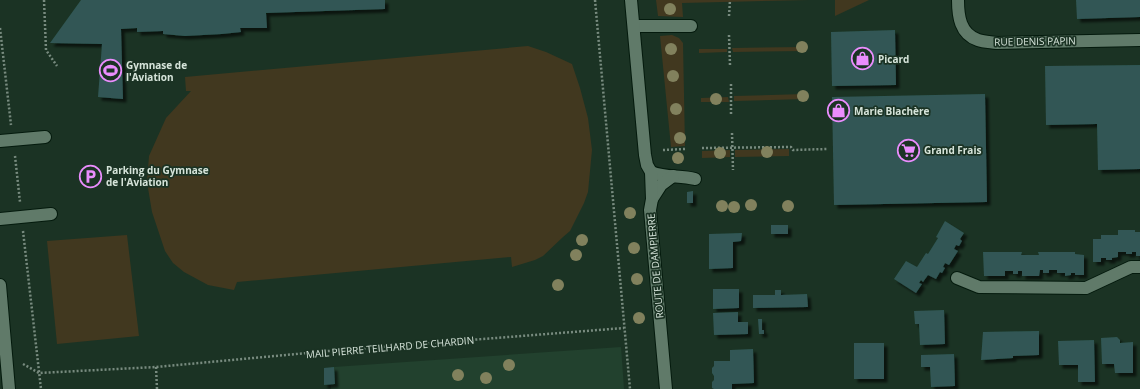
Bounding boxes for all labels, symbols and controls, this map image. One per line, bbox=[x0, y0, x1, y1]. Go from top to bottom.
street label: RUE DENIS PAPIN bbox=[994, 33, 1076, 49]
shop icon: Picard bbox=[850, 46, 876, 72]
place label: Picard bbox=[878, 52, 909, 66]
sports icon: Gymnase de l'Aviation bbox=[98, 58, 124, 84]
place label: Gymnase de l'Aviation bbox=[126, 58, 187, 84]
shop icon: Marie Blachère bbox=[825, 98, 851, 124]
place label: Marie Blachère bbox=[854, 104, 930, 118]
supermarket icon: Grand Frais bbox=[896, 137, 922, 163]
place label: Grand Frais bbox=[924, 143, 981, 157]
parking icon: Parking du Gymnase de l'Aviation bbox=[78, 163, 104, 189]
place label: Parking du Gymnase de l'Aviation bbox=[106, 163, 209, 189]
street label: ROUTE DE DAMPIERRE bbox=[643, 213, 667, 319]
street label: MAIL PIERRE TEILHARD DE CHARDIN bbox=[305, 333, 475, 361]

